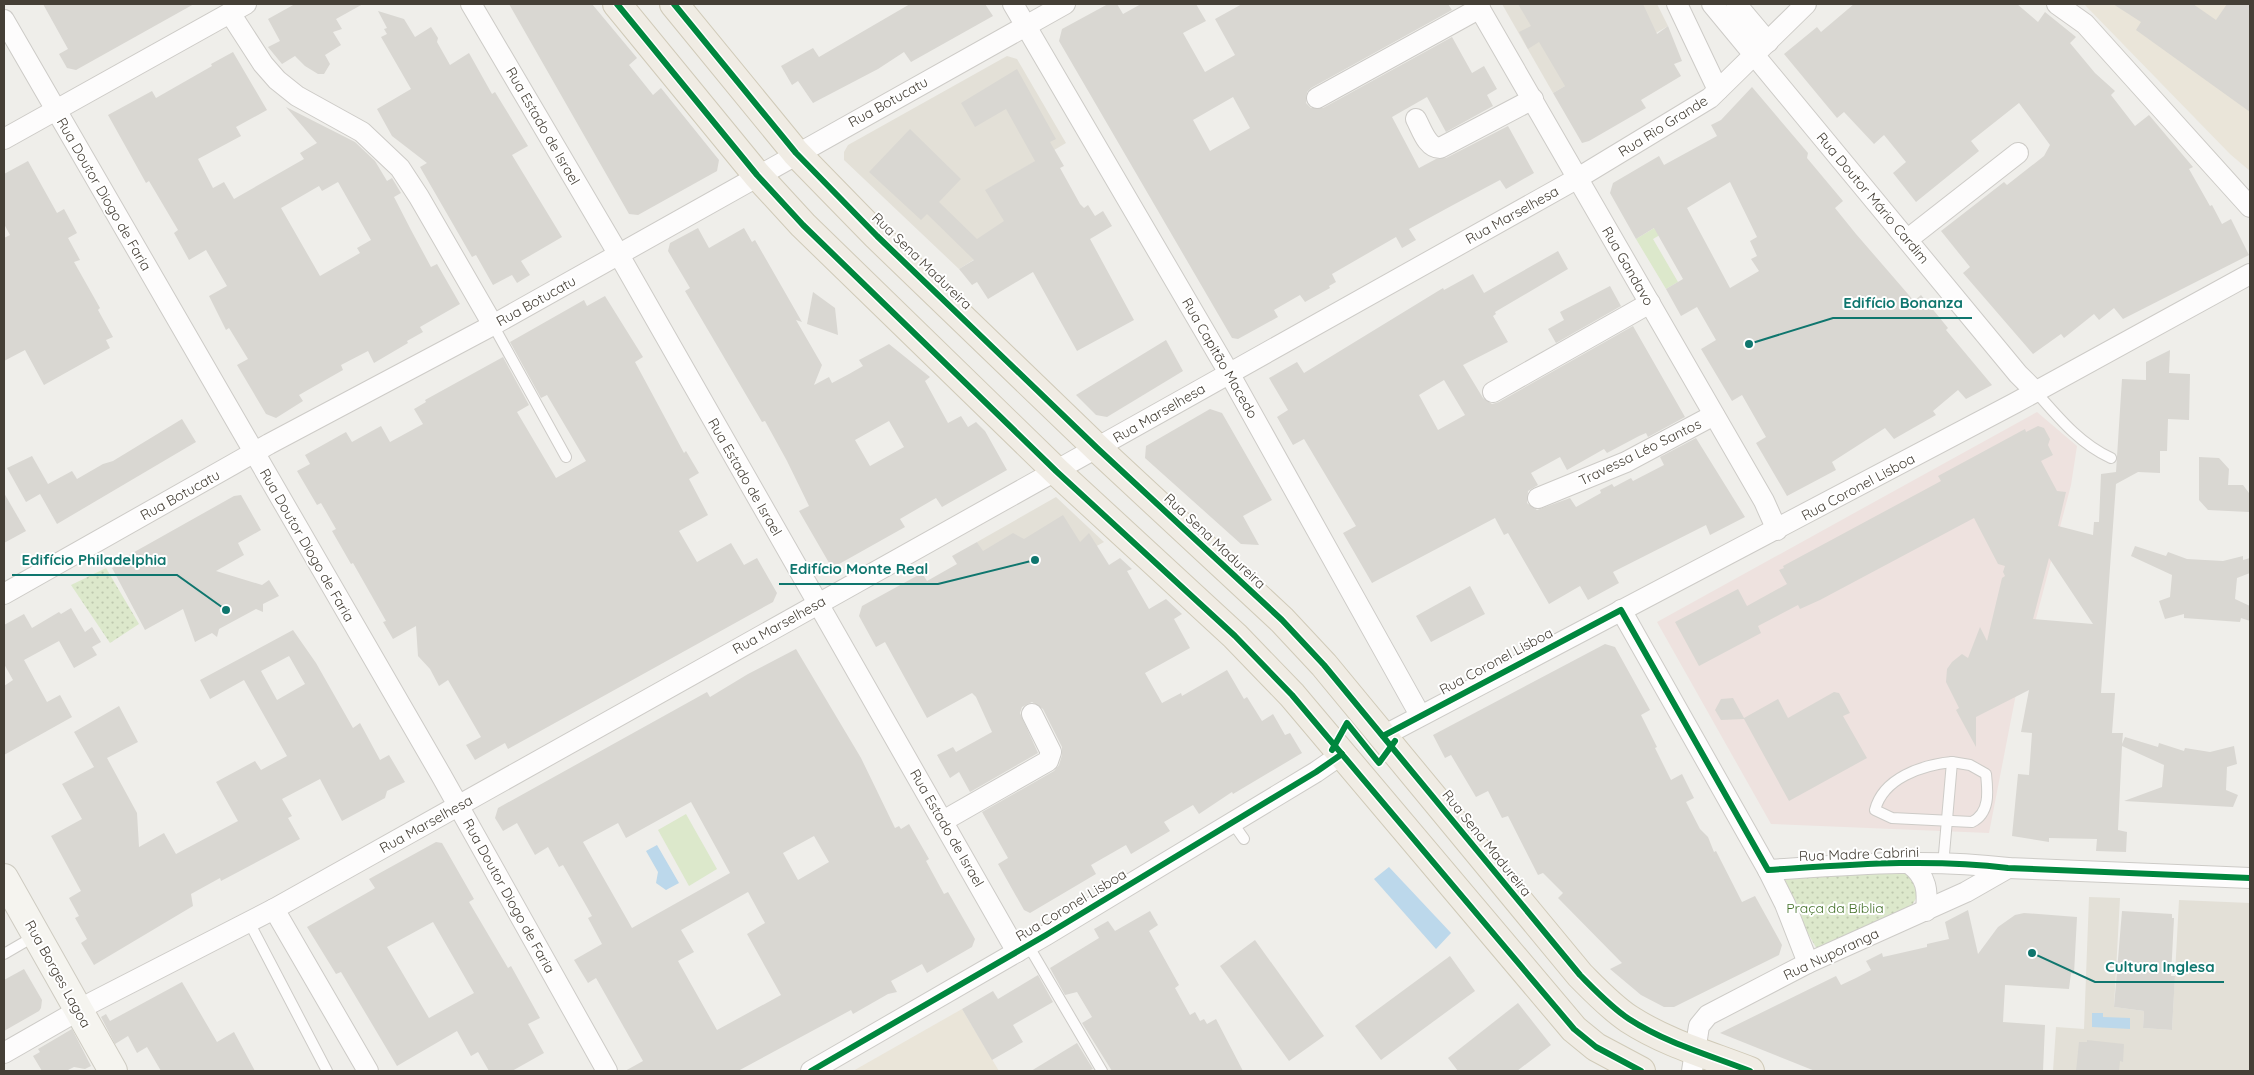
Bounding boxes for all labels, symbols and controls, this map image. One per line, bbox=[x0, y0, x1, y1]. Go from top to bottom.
street label: Rua Estado de Israel bbox=[502, 64, 584, 188]
street label: Rua Botucatu bbox=[845, 73, 931, 131]
street label: Rua Rio Grande bbox=[1615, 91, 1711, 161]
street label: Rua Doutor Diogo de Faria bbox=[53, 114, 155, 274]
street label: Rua Doutor Mário Cardim bbox=[1813, 129, 1933, 267]
street label: Rua Marselhesa bbox=[1462, 182, 1562, 248]
street label: Rua Sena Madureira bbox=[868, 209, 976, 313]
street label: Rua Gandavo bbox=[1598, 223, 1658, 309]
street label: Rua Botucatu bbox=[493, 272, 579, 330]
callout: Edifício Bonanza bbox=[1833, 288, 1972, 318]
text: Edifício Bonanza bbox=[1843, 293, 1963, 312]
street label: Rua Capitão Macedo bbox=[1178, 294, 1262, 422]
street label: Rua Marselhesa bbox=[1110, 379, 1208, 447]
street label: Rua Estado de Israel bbox=[704, 415, 786, 539]
street label: Travessa Léo Santos bbox=[1576, 415, 1704, 489]
street label: Rua Coronel Lisboa bbox=[1798, 449, 1918, 525]
street label: Rua Doutor Diogo de Faria bbox=[256, 465, 358, 625]
street label: Rua Botucatu bbox=[137, 466, 223, 524]
street label: Rua Sena Madureira bbox=[1161, 489, 1269, 593]
callout: Edifício Philadelphia bbox=[12, 545, 177, 575]
text: Edifício Philadelphia bbox=[22, 550, 166, 569]
callout: Edifício Monte Real bbox=[779, 554, 938, 584]
text: Edifício Monte Real bbox=[790, 559, 928, 578]
street label: Rua Marselhesa bbox=[729, 592, 829, 658]
street label: Rua Coronel Lisboa bbox=[1436, 623, 1556, 699]
street label: Rua Estado de Israel bbox=[906, 766, 988, 890]
street label: Rua Sena Madureira bbox=[1438, 786, 1536, 900]
street label: Rua Marselhesa bbox=[376, 791, 476, 857]
street label: Rua Doutor Diogo de Faria bbox=[459, 816, 559, 976]
street label: Rua Madre Cabrini bbox=[1798, 843, 1920, 865]
street label: Rua Coronel Lisboa bbox=[1012, 865, 1130, 945]
park label: Praça da Bíblia bbox=[1786, 899, 1884, 917]
street label: Rua Borges Lagoa bbox=[21, 917, 95, 1031]
street label: Rua Nuporanga bbox=[1780, 924, 1882, 984]
callout: Cultura Inglesa bbox=[2095, 952, 2224, 982]
text: Cultura Inglesa bbox=[2105, 957, 2215, 976]

